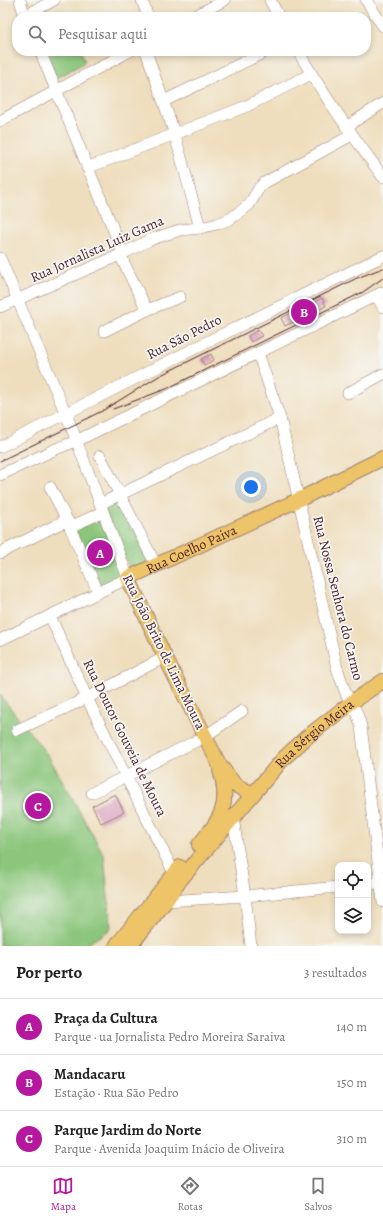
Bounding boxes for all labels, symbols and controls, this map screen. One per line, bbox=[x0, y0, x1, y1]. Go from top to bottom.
search box bbox=[12, 12, 371, 56]
icon: search bbox=[26, 23, 48, 45]
text: Pesquisar aqui bbox=[58, 24, 147, 44]
street label: Rua Jornalista Luiz Gama bbox=[27, 211, 167, 287]
pin: B bbox=[291, 297, 317, 327]
street label: Rua São Pedro bbox=[143, 310, 225, 364]
your location bbox=[241, 477, 261, 497]
street label: Rua Nossa Senhora do Carmo bbox=[308, 514, 368, 682]
street label: Rua Coelho Paiva bbox=[143, 520, 240, 578]
pin: A bbox=[87, 538, 113, 568]
street label: Rua João Brito de Lima Moura bbox=[118, 571, 210, 733]
street label: Rua Doutor Gouveia de Moura bbox=[79, 656, 172, 820]
street label: Rua Sérgio Meira bbox=[270, 694, 358, 772]
pin: C bbox=[25, 791, 51, 821]
map controls bbox=[335, 862, 371, 934]
button: locate bbox=[335, 862, 371, 898]
button: layers bbox=[335, 898, 371, 934]
text: Por perto bbox=[16, 961, 82, 984]
text: 3 resultados bbox=[304, 964, 367, 981]
text: Praça da Cultura bbox=[54, 1008, 158, 1028]
text: A bbox=[25, 1018, 33, 1035]
text: 140 m bbox=[336, 1018, 367, 1035]
text: Parque · ua Jornalista Pedro Moreira Saraiva bbox=[54, 1028, 285, 1045]
text: Mandacaru bbox=[54, 1064, 125, 1084]
text: B bbox=[25, 1074, 33, 1091]
text: 150 m bbox=[337, 1074, 367, 1091]
text: Estação · Rua São Pedro bbox=[54, 1084, 179, 1101]
text: Parque Jardim do Norte bbox=[54, 1120, 201, 1140]
text: C bbox=[25, 1130, 33, 1147]
text: 310 m bbox=[337, 1130, 367, 1147]
text: Parque · Avenida Joaquim Inácio de Oliveira bbox=[54, 1140, 284, 1157]
tab: Mapa bbox=[51, 1175, 76, 1214]
tab: Rotas bbox=[178, 1175, 203, 1214]
tab: Salvos bbox=[304, 1175, 332, 1214]

